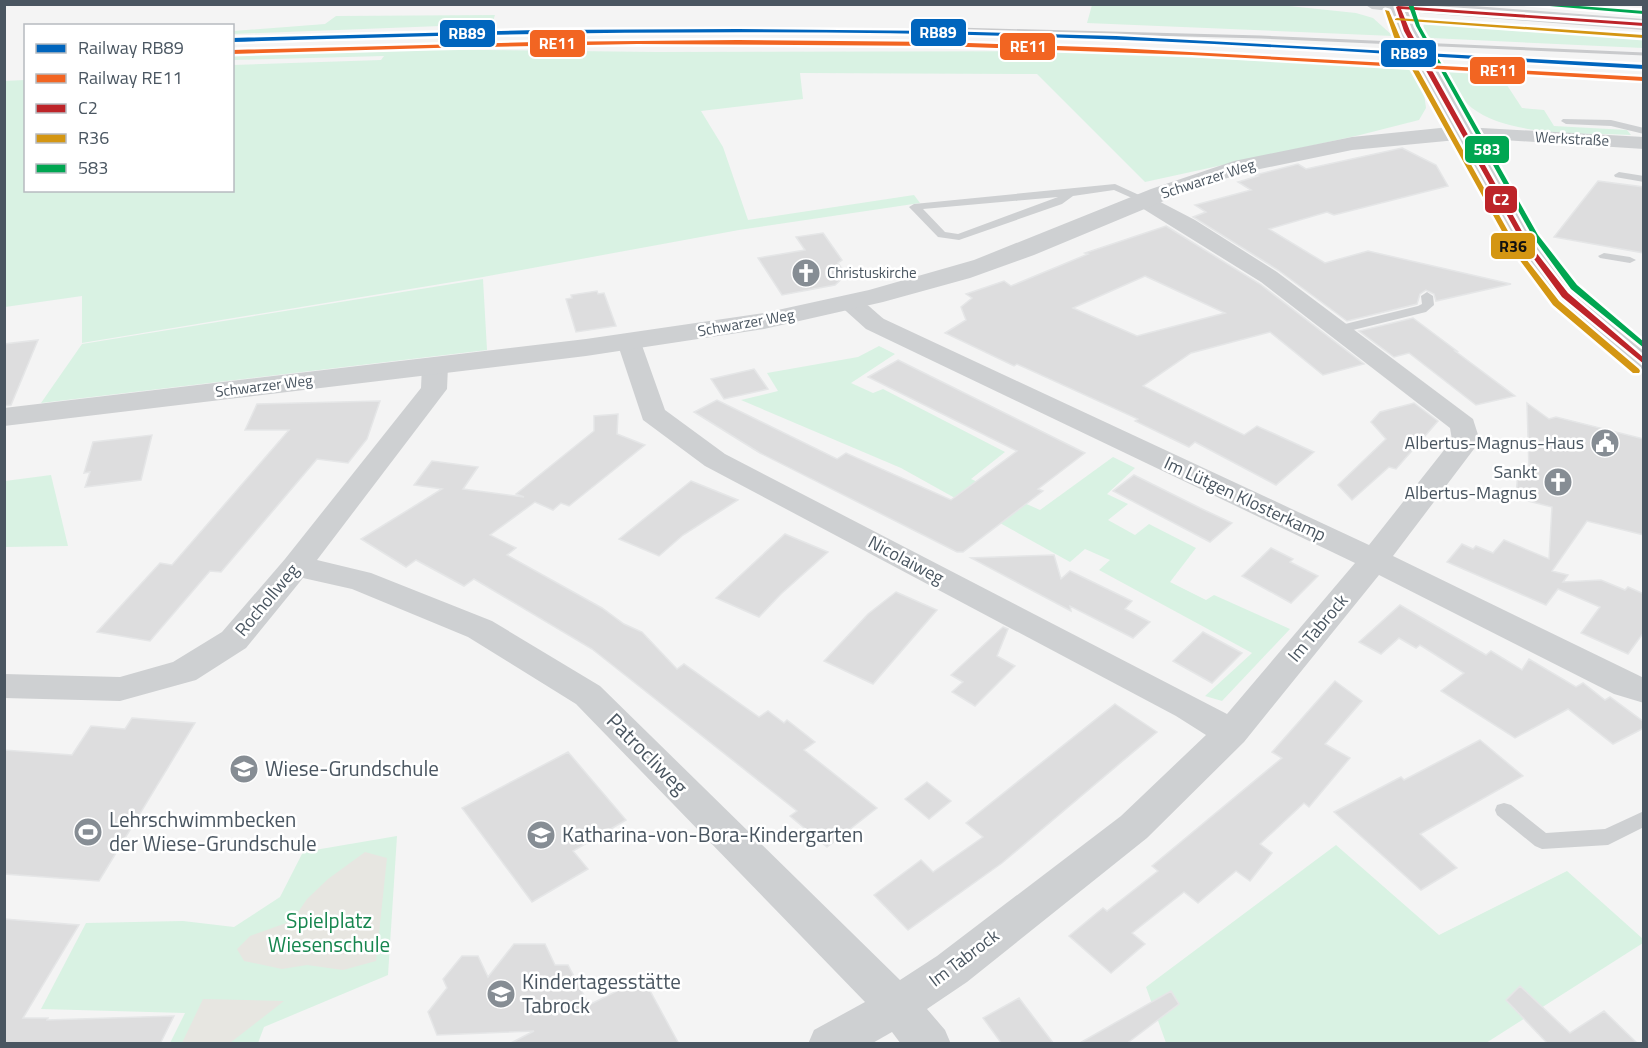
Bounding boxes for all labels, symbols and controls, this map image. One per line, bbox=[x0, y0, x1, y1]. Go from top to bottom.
line badge: RB89 bbox=[910, 18, 967, 47]
line badge: RB89 bbox=[439, 19, 496, 48]
text: RB89 bbox=[919, 20, 957, 44]
text: RB89 bbox=[448, 21, 486, 45]
legend bbox=[24, 24, 234, 192]
line badge: RE11 bbox=[529, 29, 586, 58]
text: RE11 bbox=[539, 31, 575, 55]
line badge: RE11 bbox=[999, 32, 1056, 61]
text: Railway RB89 bbox=[78, 34, 184, 61]
text: RE11 bbox=[1010, 34, 1046, 58]
line badge: RB89 bbox=[1380, 39, 1437, 68]
text: RB89 bbox=[1390, 41, 1428, 65]
line badge: RE11 bbox=[1469, 56, 1526, 85]
text: RE11 bbox=[1480, 58, 1516, 82]
text: Railway RE11 bbox=[78, 64, 183, 91]
text: C2 bbox=[78, 94, 98, 121]
text: R36 bbox=[78, 124, 109, 151]
street label: Werkstraße bbox=[1534, 125, 1610, 152]
line badge: 583 bbox=[1464, 135, 1510, 164]
text: 583 bbox=[1474, 137, 1500, 161]
street label: Schwarzer Weg bbox=[1158, 152, 1258, 205]
text: 583 bbox=[78, 154, 108, 181]
line badge: C2 bbox=[1484, 185, 1518, 214]
text: C2 bbox=[1492, 187, 1510, 211]
line badge: R36 bbox=[1490, 232, 1536, 260]
text: R36 bbox=[1499, 234, 1527, 258]
church icon: Christuskirche bbox=[790, 257, 822, 289]
place label: Christuskirche bbox=[827, 261, 917, 284]
street label: Schwarzer Weg bbox=[696, 303, 796, 342]
street label: Schwarzer Weg bbox=[214, 368, 314, 403]
public building icon: Albertus-Magnus-Haus bbox=[1589, 427, 1621, 459]
place label: Albertus-Magnus-Haus bbox=[1405, 429, 1584, 456]
street label: Im Lütgen Klosterkamp bbox=[1160, 449, 1331, 548]
place label: Sankt Albertus-Magnus bbox=[1404, 458, 1538, 506]
church icon: Sankt Albertus-Magnus bbox=[1542, 466, 1574, 498]
street label: Nicolaiweg bbox=[863, 528, 949, 591]
street label: Rochollweg bbox=[228, 557, 305, 642]
street label: Im Tabrock bbox=[1281, 587, 1354, 668]
street label: Patrocliweg bbox=[600, 705, 696, 802]
place label: Wiese-Grundschule bbox=[265, 752, 439, 784]
school or university icon: Wiese-Grundschule bbox=[228, 753, 260, 785]
place label: Lehrschwimmbecken der Wiese-Grundschule bbox=[109, 803, 317, 859]
sports icon: Lehrschwimmbecken der Wiese-Grundschule bbox=[72, 816, 104, 848]
place label: Katharina-von-Bora-Kindergarten bbox=[562, 818, 863, 850]
school or university icon: Katharina-von-Bora-Kindergarten bbox=[525, 819, 557, 851]
park label: Spielplatz Wiesenschule bbox=[268, 904, 390, 960]
street label: Im Tabrock bbox=[923, 922, 1005, 993]
place label: Kindertagesstätte Tabrock bbox=[522, 965, 681, 1021]
school or university icon: Kindertagesstätte Tabrock bbox=[485, 978, 517, 1010]

